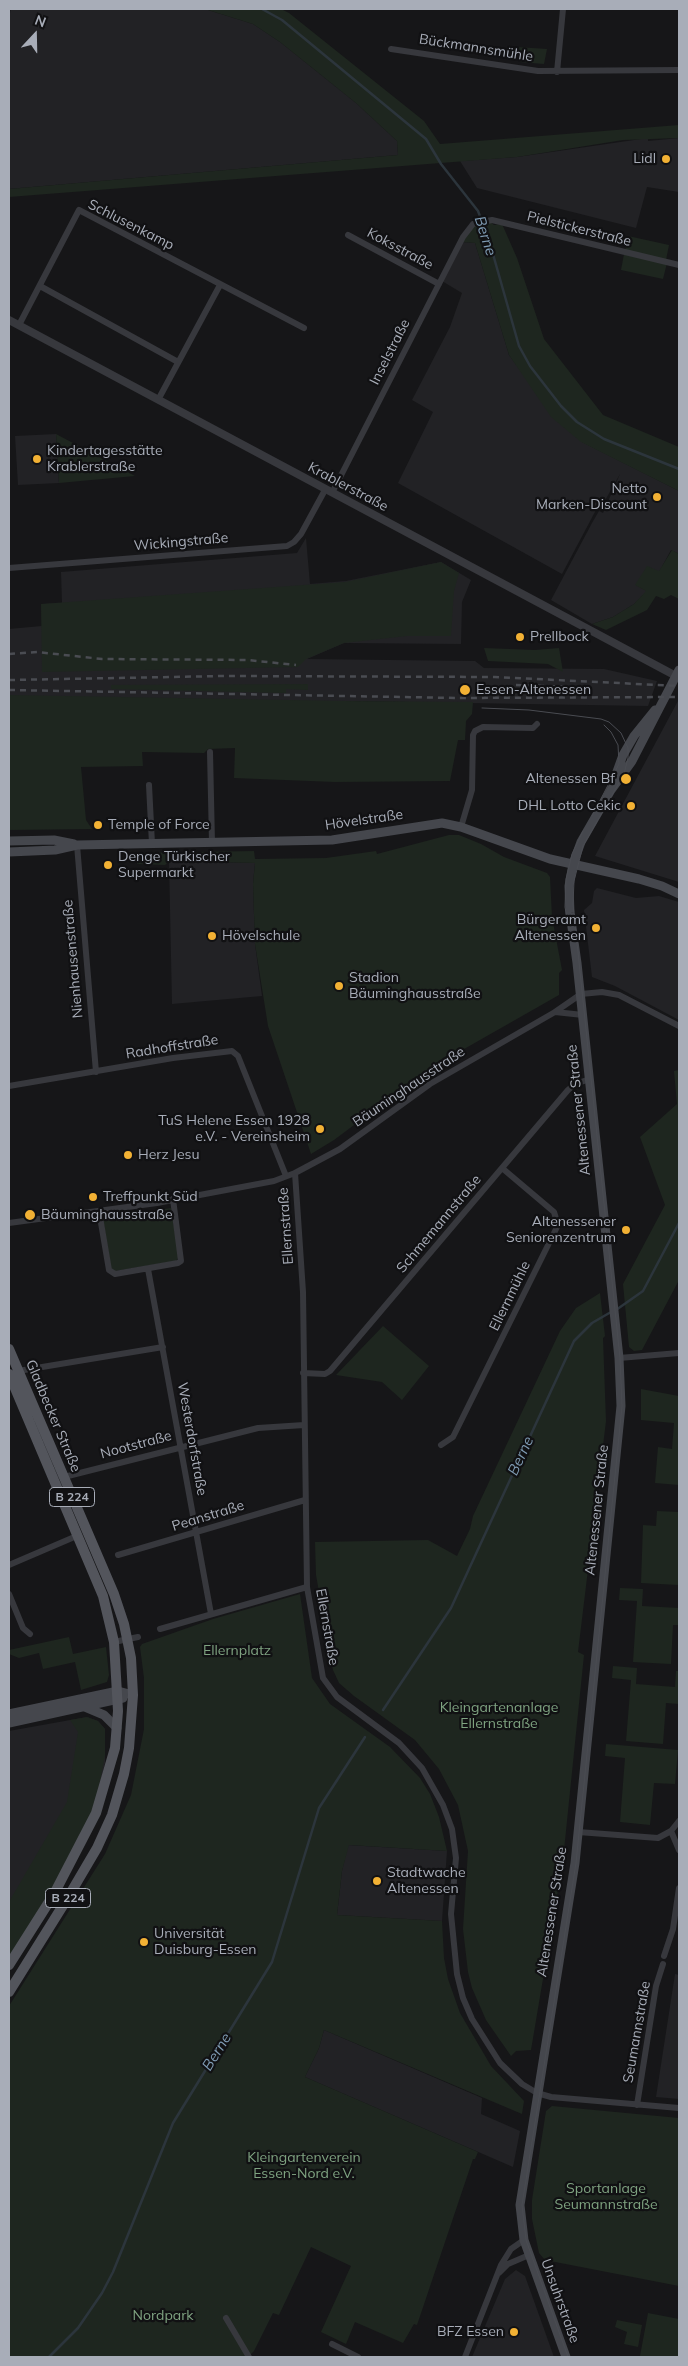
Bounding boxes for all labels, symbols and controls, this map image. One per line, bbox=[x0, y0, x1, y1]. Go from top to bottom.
north arrow bbox=[10, 10, 60, 60]
text: N bbox=[32, 11, 49, 31]
street label: Bückmannsmühle bbox=[418, 31, 534, 65]
place label: Lidl bbox=[633, 151, 656, 167]
marker: Lidl bbox=[660, 153, 672, 165]
street label: Schlusenkamp bbox=[85, 196, 177, 254]
street label: Pielstickerstraße bbox=[525, 208, 633, 250]
water label: Berne bbox=[470, 214, 500, 258]
street label: Koksstraße bbox=[364, 225, 436, 273]
street label: Inselstraße bbox=[366, 316, 414, 388]
place label: Kindertagesstätte Krablerstraße bbox=[47, 443, 163, 476]
marker: Kindertagesstätte Krablerstraße bbox=[31, 453, 43, 465]
street label: Krablerstraße bbox=[305, 459, 391, 515]
place label: Netto Marken-Discount bbox=[536, 481, 647, 514]
marker: Netto Marken-Discount bbox=[651, 491, 663, 503]
street label: Wickingstraße bbox=[133, 530, 229, 554]
place label: Prellbock bbox=[530, 629, 589, 645]
marker: Prellbock bbox=[514, 631, 526, 643]
place label: Essen-Altenessen bbox=[476, 682, 591, 698]
marker: Essen-Altenessen bbox=[458, 683, 472, 697]
place label: Altenessen Bf bbox=[525, 771, 615, 787]
marker: Altenessen Bf bbox=[619, 772, 633, 786]
place label: DHL Lotto Cekic bbox=[518, 798, 621, 814]
marker: DHL Lotto Cekic bbox=[625, 800, 637, 812]
street label: Hövelstraße bbox=[324, 806, 404, 834]
place label: Temple of Force bbox=[108, 817, 210, 833]
marker: Temple of Force bbox=[92, 819, 104, 831]
place label: Denge Türkischer Supermarkt bbox=[118, 849, 230, 882]
marker: Denge Türkischer Supermarkt bbox=[102, 859, 114, 871]
street label: Nienhausenstraße bbox=[59, 899, 87, 1019]
place label: Bürgeramt Altenessen bbox=[514, 912, 586, 944]
marker: Bürgeramt Altenessen bbox=[590, 922, 602, 934]
place label: Hövelschule bbox=[222, 928, 300, 944]
marker: Hövelschule bbox=[206, 930, 218, 942]
place label: Stadion Bäuminghausstraße bbox=[349, 970, 481, 1002]
marker: Stadion Bäuminghausstraße bbox=[333, 980, 345, 992]
street label: Radhoffstraße bbox=[125, 1031, 219, 1063]
street label: Bäuminghausstraße bbox=[350, 1043, 468, 1131]
street label: Altenessener Straße bbox=[564, 1044, 594, 1176]
place label: TuS Helene Essen 1928 e.V. - Vereinsheim bbox=[158, 1113, 310, 1146]
marker: TuS Helene Essen 1928 e.V. - Vereinsheim bbox=[314, 1123, 326, 1135]
place label: Herz Jesu bbox=[138, 1147, 200, 1163]
marker: Herz Jesu bbox=[122, 1149, 134, 1161]
street label: Schmemannstraße bbox=[393, 1172, 485, 1276]
street label: Ellernstraße bbox=[275, 1187, 297, 1265]
place label: Treffpunkt Süd bbox=[103, 1189, 198, 1205]
marker: Treffpunkt Süd bbox=[87, 1191, 99, 1203]
place label: Bäuminghausstraße bbox=[41, 1207, 173, 1223]
marker: Bäuminghausstraße bbox=[23, 1208, 37, 1222]
place label: Altenessener Seniorenzentrum bbox=[506, 1214, 616, 1246]
marker: Altenessener Seniorenzentrum bbox=[620, 1224, 632, 1236]
street label: Ellernmühle bbox=[486, 1258, 534, 1334]
street label: Gladbecker Straße bbox=[22, 1357, 84, 1475]
street label: Westerdorfstraße bbox=[174, 1381, 210, 1497]
street label: Nootstraße bbox=[99, 1427, 173, 1463]
water label: Berne bbox=[504, 1434, 538, 1478]
street label: Altenessener Straße bbox=[582, 1444, 612, 1576]
road number: B 224 bbox=[50, 1488, 94, 1506]
street label: Peanstraße bbox=[170, 1497, 246, 1535]
street label: Ellernstraße bbox=[312, 1587, 342, 1667]
park label: Ellernplatz bbox=[203, 1643, 271, 1659]
park label: Kleingartenanlage Ellernstraße bbox=[440, 1700, 558, 1732]
street label: Altenessener Straße bbox=[533, 1846, 571, 1978]
place label: Stadtwache Altenessen bbox=[387, 1865, 466, 1898]
marker: Stadtwache Altenessen bbox=[371, 1875, 383, 1887]
road number: B 224 bbox=[46, 1889, 90, 1908]
place label: Universität Duisburg-Essen bbox=[154, 1926, 257, 1958]
marker: Universität Duisburg-Essen bbox=[138, 1936, 150, 1948]
street label: Seumannstraße bbox=[620, 1980, 654, 2084]
water label: Berne bbox=[199, 2030, 235, 2074]
park label: Kleingartenverein Essen-Nord e.V. bbox=[247, 2150, 361, 2182]
park label: Sportanlage Seumannstraße bbox=[554, 2181, 658, 2214]
street label: Unsuhrstraße bbox=[537, 2257, 583, 2345]
park label: Nordpark bbox=[133, 2308, 193, 2324]
place label: BFZ Essen bbox=[437, 2324, 504, 2340]
marker: BFZ Essen bbox=[508, 2326, 520, 2338]

